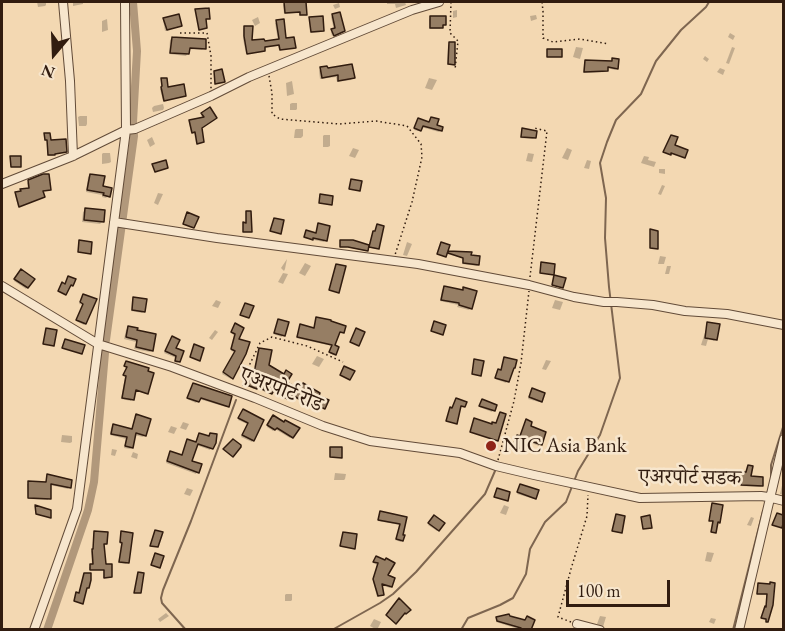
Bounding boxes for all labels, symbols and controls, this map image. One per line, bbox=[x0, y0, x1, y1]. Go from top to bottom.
north arrow bbox=[24, 24, 84, 84]
text: N bbox=[38, 59, 58, 84]
street label: एअरपोर्ट रोड bbox=[236, 362, 326, 418]
place label: NIC Asia Bank bbox=[503, 433, 627, 459]
marker: NIC Asia Bank bbox=[484, 439, 498, 453]
street label: एअरपोर्ट सडक bbox=[638, 465, 742, 491]
scale bar bbox=[569, 568, 672, 606]
text: 100 m bbox=[577, 579, 621, 602]

